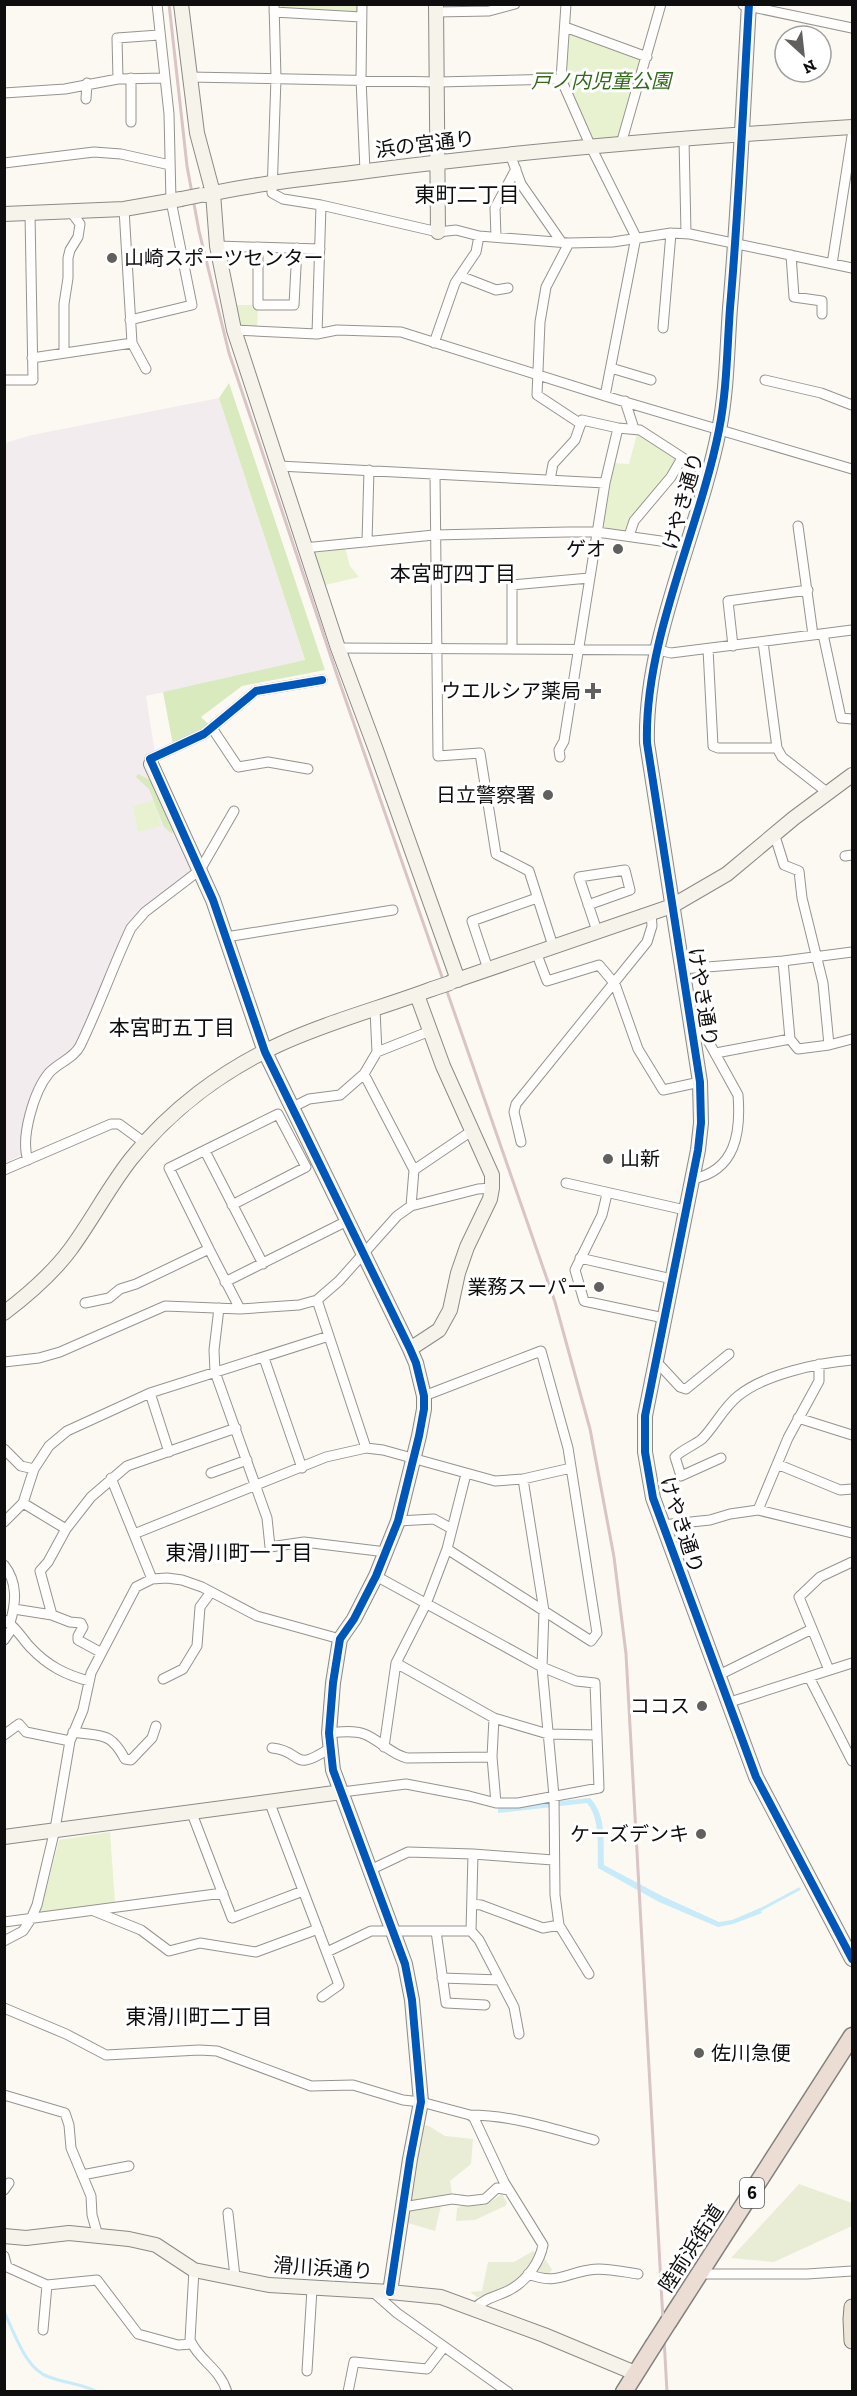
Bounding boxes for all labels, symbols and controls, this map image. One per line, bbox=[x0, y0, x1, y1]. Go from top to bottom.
north arrow bbox=[773, 24, 833, 84]
text: N bbox=[800, 56, 819, 78]
park label: 戸ノ内児童公園 bbox=[531, 69, 674, 93]
street label: 浜の宮通り bbox=[374, 126, 476, 162]
district label: 東町二丁目 bbox=[415, 182, 520, 207]
place label: 山崎スポーツセンター bbox=[124, 246, 324, 270]
marker: 山崎スポーツセンター bbox=[105, 251, 119, 265]
street label: けやき通り bbox=[658, 450, 708, 552]
place label: ゲオ bbox=[566, 537, 606, 561]
marker: ゲオ bbox=[611, 542, 625, 556]
district label: 本宮町四丁目 bbox=[390, 561, 516, 586]
place label: ウエルシア薬局 bbox=[441, 679, 581, 703]
marker: ウエルシア薬局 bbox=[586, 684, 600, 698]
place label: 日立警察署 bbox=[436, 783, 536, 807]
marker: 日立警察署 bbox=[541, 788, 555, 802]
street label: けやき通り bbox=[683, 946, 723, 1048]
district label: 本宮町五丁目 bbox=[109, 1015, 235, 1040]
place label: 山新 bbox=[620, 1147, 660, 1171]
marker: 山新 bbox=[601, 1152, 615, 1166]
place label: 業務スーパー bbox=[467, 1275, 587, 1299]
marker: 業務スーパー bbox=[592, 1280, 606, 1294]
street label: けやき通り bbox=[655, 1474, 709, 1576]
district label: 東滑川町一丁目 bbox=[166, 1540, 313, 1565]
place label: ココス bbox=[630, 1694, 690, 1718]
marker: ココス bbox=[695, 1699, 709, 1713]
place label: ケーズデンキ bbox=[570, 1822, 689, 1846]
marker: ケーズデンキ bbox=[694, 1827, 708, 1841]
district label: 東滑川町二丁目 bbox=[126, 2004, 273, 2029]
place label: 佐川急便 bbox=[711, 2041, 791, 2065]
marker: 佐川急便 bbox=[692, 2046, 706, 2060]
road number: 6 bbox=[740, 2178, 764, 2208]
street label: 陸前浜街道 bbox=[654, 2200, 728, 2296]
street label: 滑川浜通り bbox=[272, 2253, 374, 2283]

